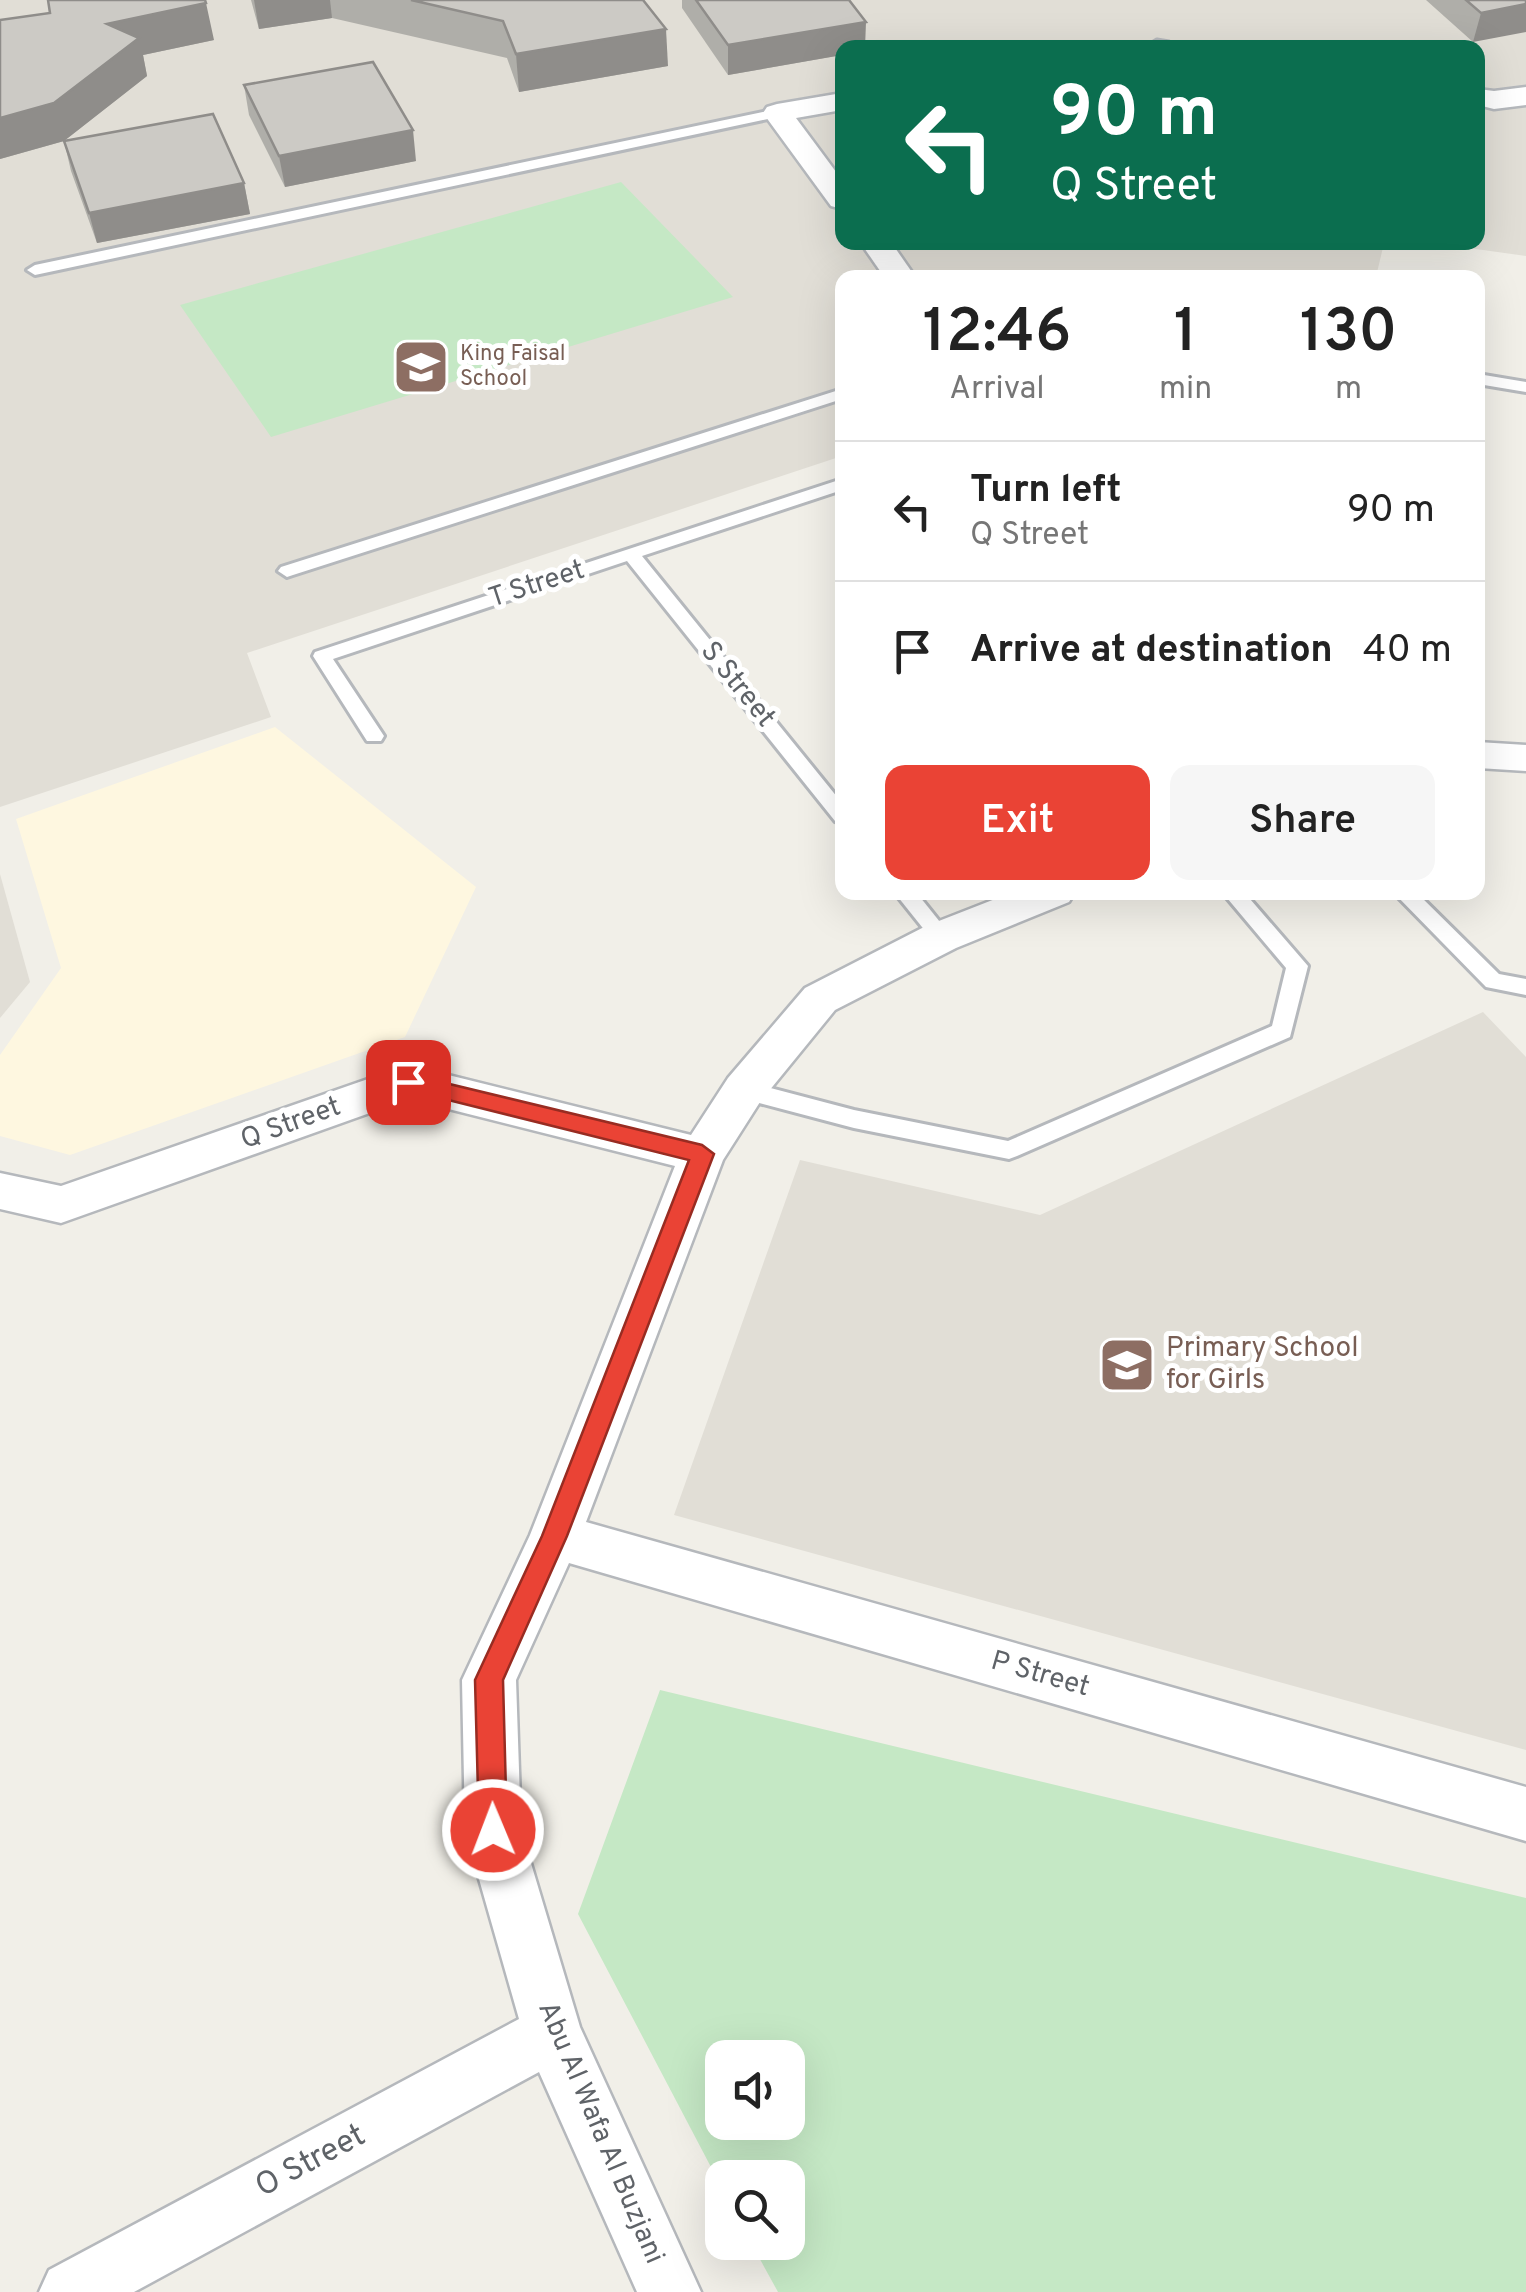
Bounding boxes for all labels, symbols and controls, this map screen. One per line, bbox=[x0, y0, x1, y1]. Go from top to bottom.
text: 90 m bbox=[1050, 72, 1218, 161]
icon: left bbox=[885, 80, 1015, 210]
text: Q Street bbox=[1050, 159, 1217, 216]
text: 12:46 bbox=[922, 297, 1071, 373]
text: 1 bbox=[1174, 297, 1197, 373]
text: 130 bbox=[1300, 297, 1398, 373]
school or university icon: King Faisal School bbox=[391, 337, 451, 397]
place label: King Faisal School bbox=[460, 341, 566, 393]
text: Arrival bbox=[949, 370, 1045, 410]
text: min bbox=[1159, 370, 1212, 410]
text: m bbox=[1335, 370, 1362, 410]
text: Turn left bbox=[970, 467, 1122, 516]
icon: left bbox=[885, 484, 940, 539]
text: 90 m bbox=[1347, 487, 1435, 536]
text: Q Street bbox=[970, 516, 1089, 556]
street label: T Street bbox=[484, 553, 590, 617]
icon: arrive bbox=[885, 624, 940, 679]
text: Arrive at destination bbox=[970, 627, 1333, 676]
text: 40 m bbox=[1363, 627, 1452, 676]
street label: S Street bbox=[691, 635, 783, 735]
button: Exit bbox=[885, 765, 1150, 880]
button: Share bbox=[1170, 765, 1435, 880]
pin bbox=[366, 1040, 451, 1125]
icon: arrive bbox=[381, 1055, 436, 1110]
street label: Q Street bbox=[236, 1089, 346, 1159]
place label: Primary School for Girls bbox=[1166, 1331, 1358, 1399]
school or university icon: Primary School for Girls bbox=[1097, 1335, 1157, 1395]
street label: P Street bbox=[986, 1644, 1094, 1706]
position arrow bbox=[441, 1778, 545, 1882]
street label: Abu Al Wafa Al Buzjani bbox=[528, 1996, 672, 2270]
map controls bbox=[705, 2040, 805, 2260]
button: sound bbox=[705, 2040, 805, 2140]
street label: O Street bbox=[249, 2116, 373, 2208]
button: search bbox=[705, 2160, 805, 2260]

